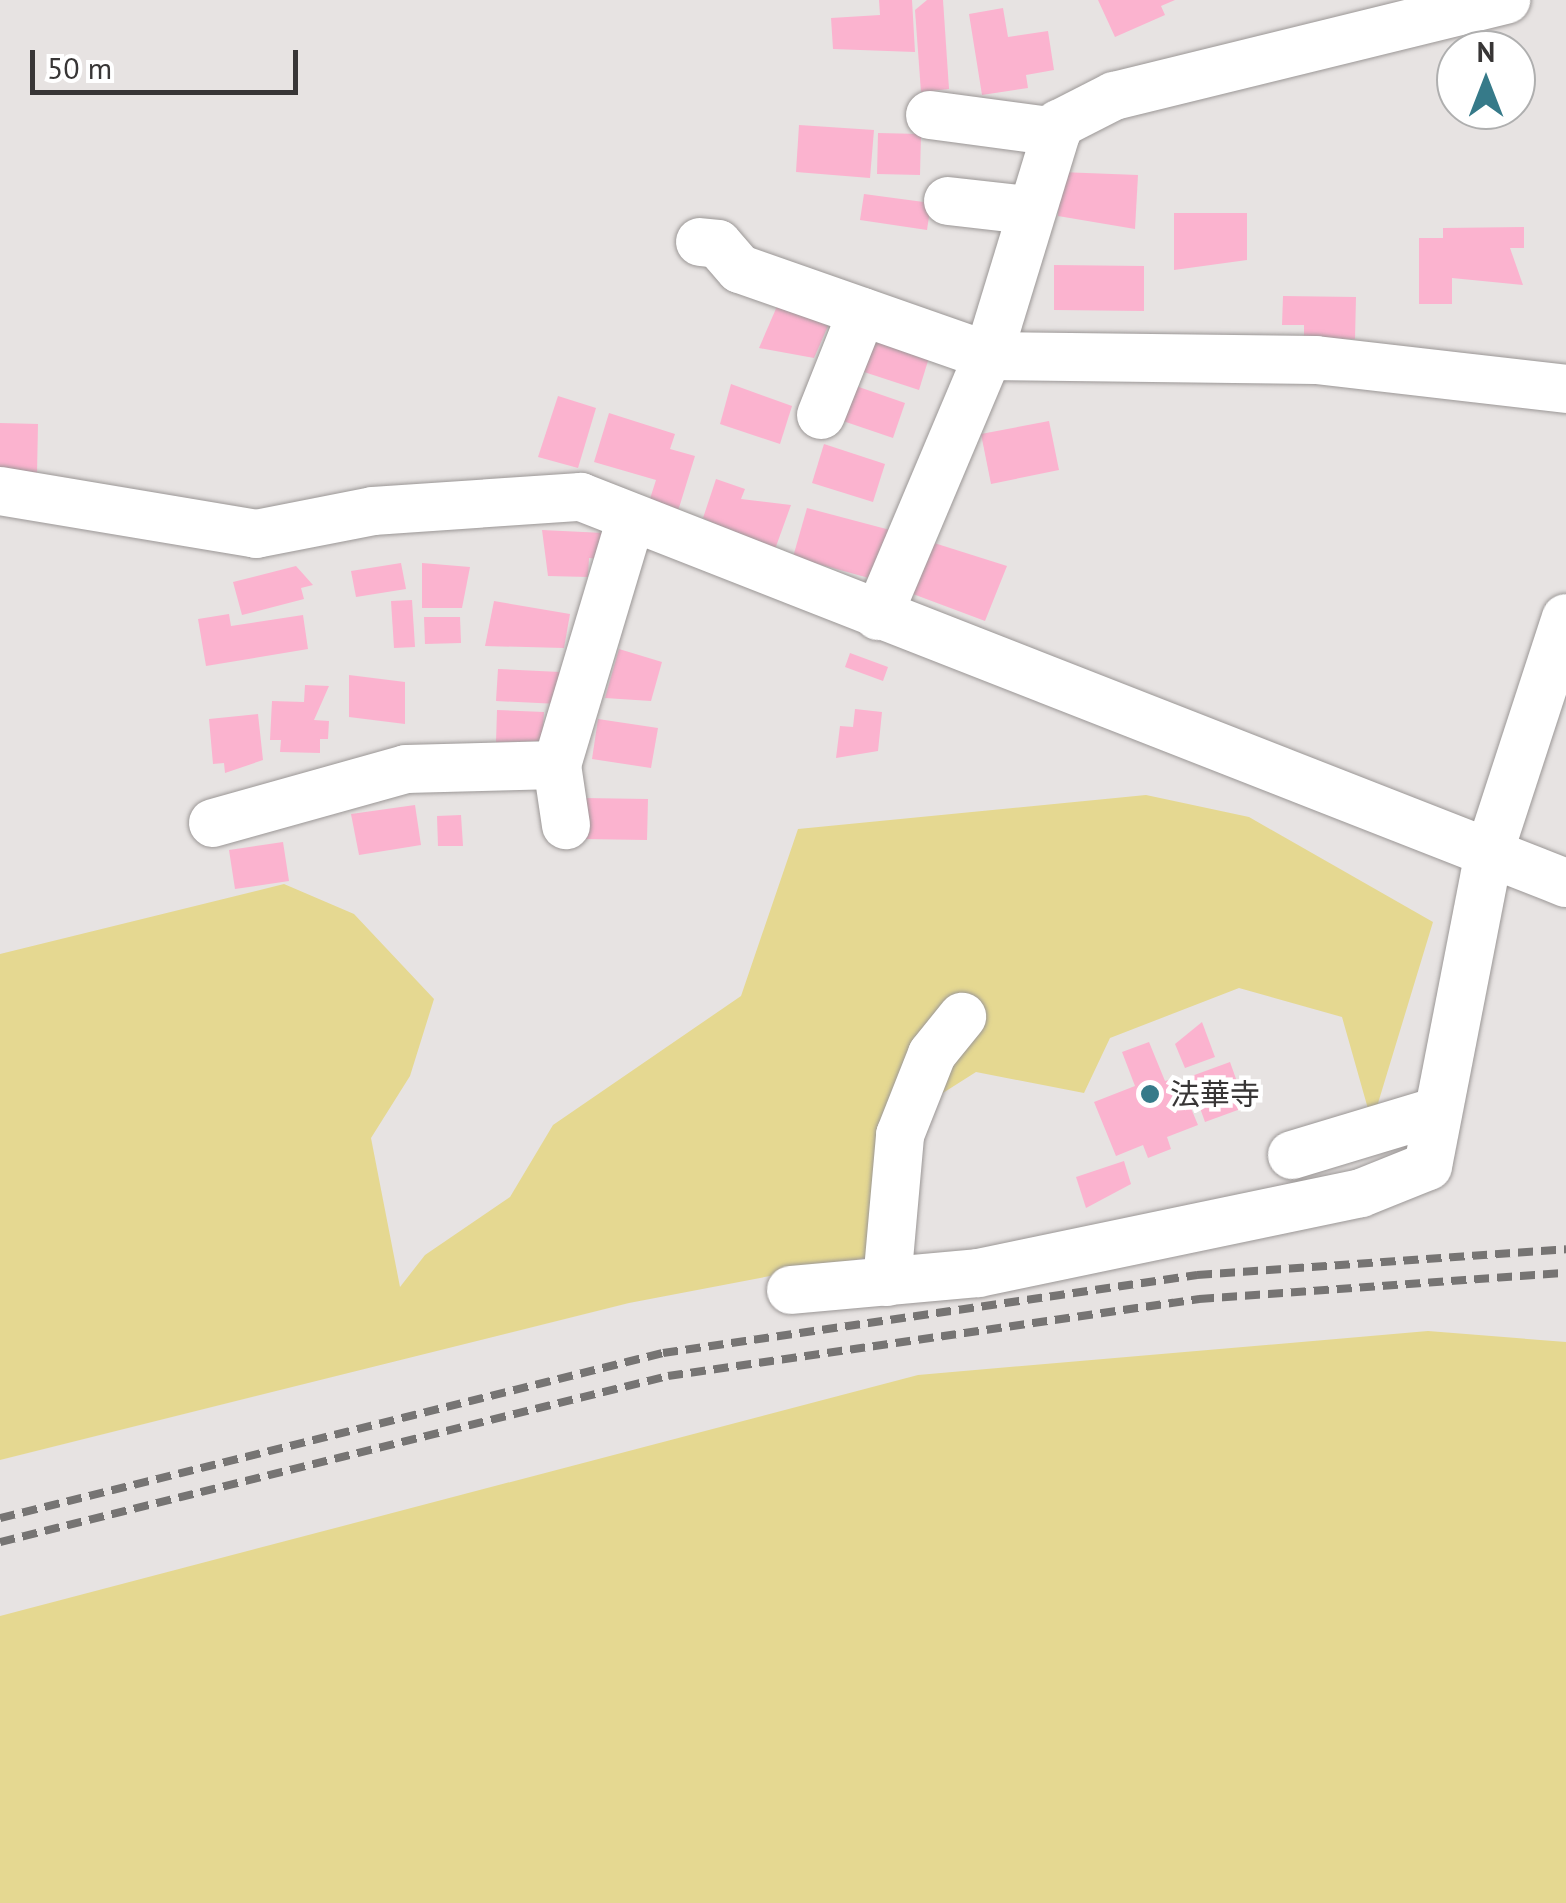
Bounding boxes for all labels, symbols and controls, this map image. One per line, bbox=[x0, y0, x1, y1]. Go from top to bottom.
scale bar bbox=[35, 30, 302, 92]
north arrow bbox=[1436, 30, 1536, 130]
text: N bbox=[1477, 33, 1495, 70]
text: 50 m bbox=[47, 48, 112, 87]
place label: 法華寺 bbox=[1170, 1076, 1260, 1112]
marker: 法華寺 bbox=[1139, 1083, 1161, 1105]

